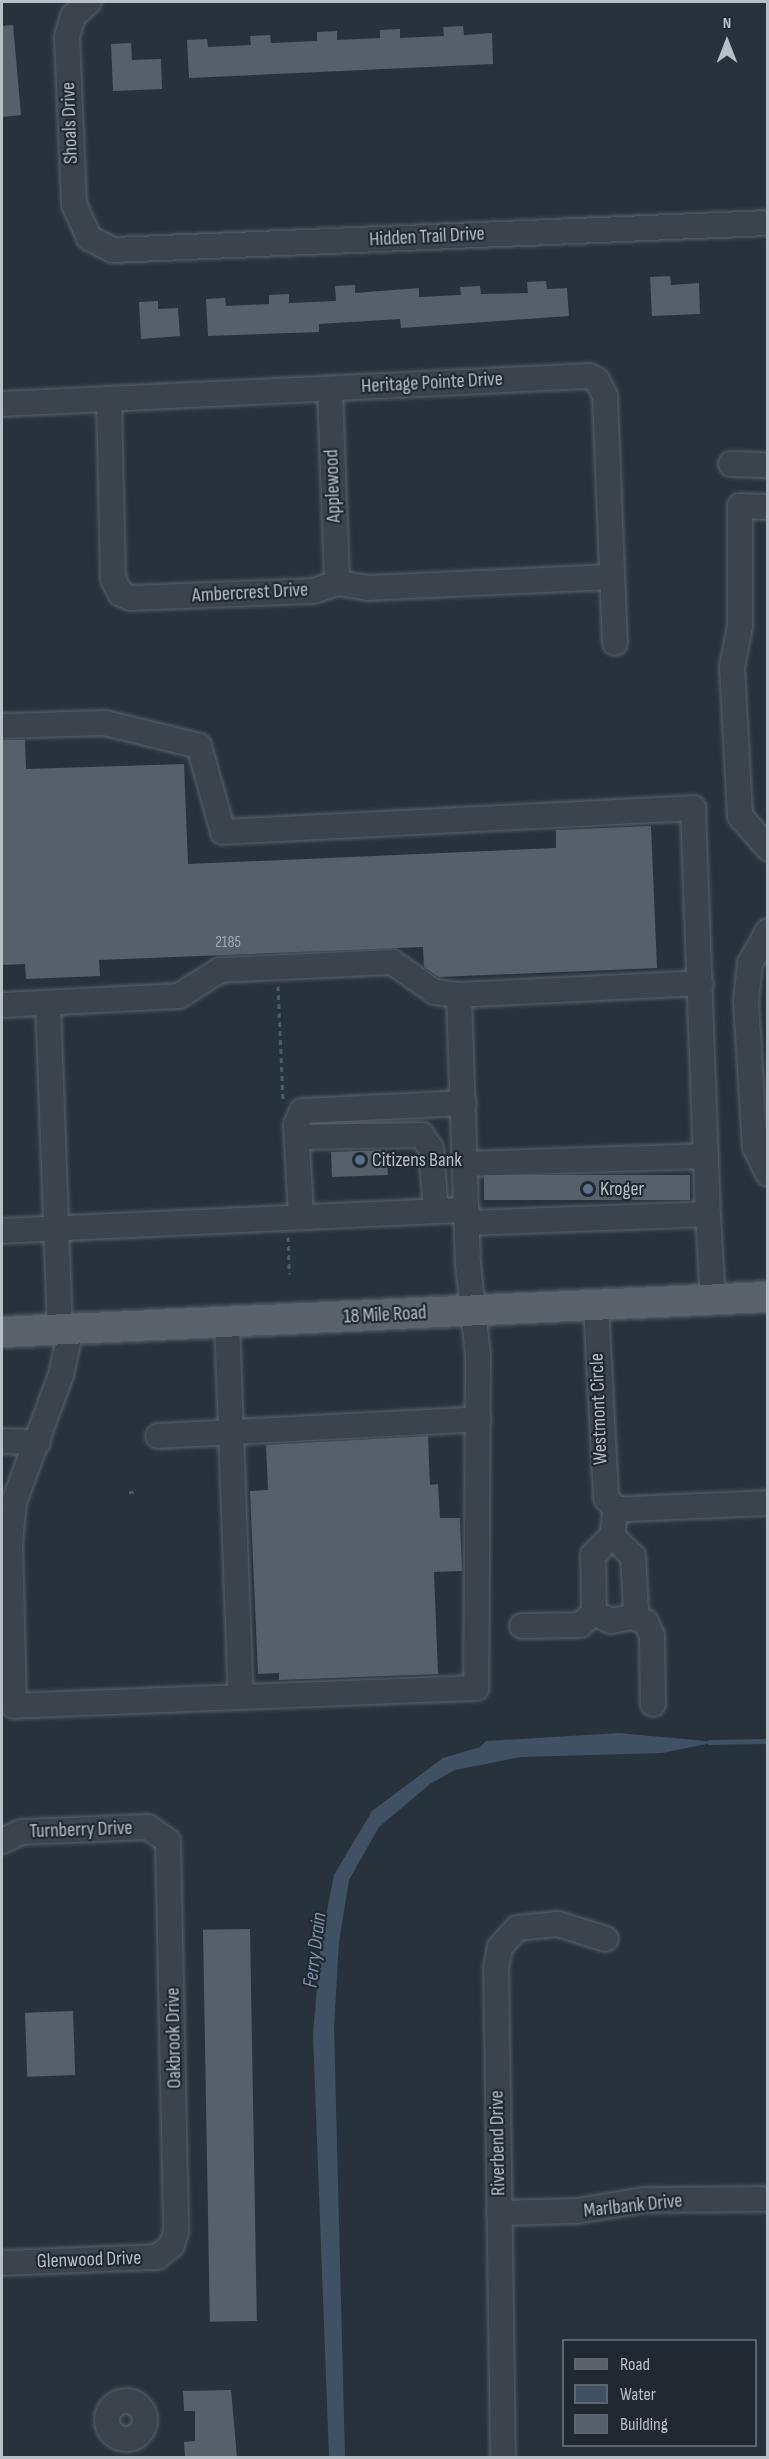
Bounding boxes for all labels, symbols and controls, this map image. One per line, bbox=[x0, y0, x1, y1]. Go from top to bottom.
north arrow bbox=[697, 12, 757, 72]
text: N bbox=[723, 14, 731, 33]
street label: Shoals Drive bbox=[57, 82, 83, 164]
street label: Hidden Trail Drive bbox=[369, 222, 485, 252]
street label: Heritage Pointe Drive bbox=[361, 367, 503, 399]
street label: Applewood bbox=[320, 449, 346, 523]
street label: Ambercrest Drive bbox=[191, 578, 309, 608]
house number: 2185 bbox=[215, 933, 241, 953]
place label: Citizens Bank bbox=[372, 1148, 462, 1172]
marker: Citizens Bank bbox=[353, 1153, 367, 1167]
place label: Kroger bbox=[600, 1177, 644, 1201]
marker: Kroger bbox=[581, 1182, 595, 1196]
street label: 18 Mile Road bbox=[343, 1301, 427, 1329]
street label: Westmont Circle bbox=[585, 1353, 613, 1465]
street label: Turnberry Drive bbox=[29, 1816, 133, 1844]
water label: Ferry Drain bbox=[298, 1911, 332, 1989]
street label: Oakbrook Drive bbox=[161, 1987, 187, 2089]
street label: Riverbend Drive bbox=[485, 2090, 511, 2196]
street label: Marlbank Drive bbox=[582, 2189, 684, 2223]
street label: Glenwood Drive bbox=[36, 2246, 142, 2274]
legend bbox=[562, 2339, 757, 2447]
text: Road bbox=[620, 2354, 650, 2375]
text: Water bbox=[620, 2384, 656, 2405]
text: Building bbox=[620, 2414, 668, 2435]

